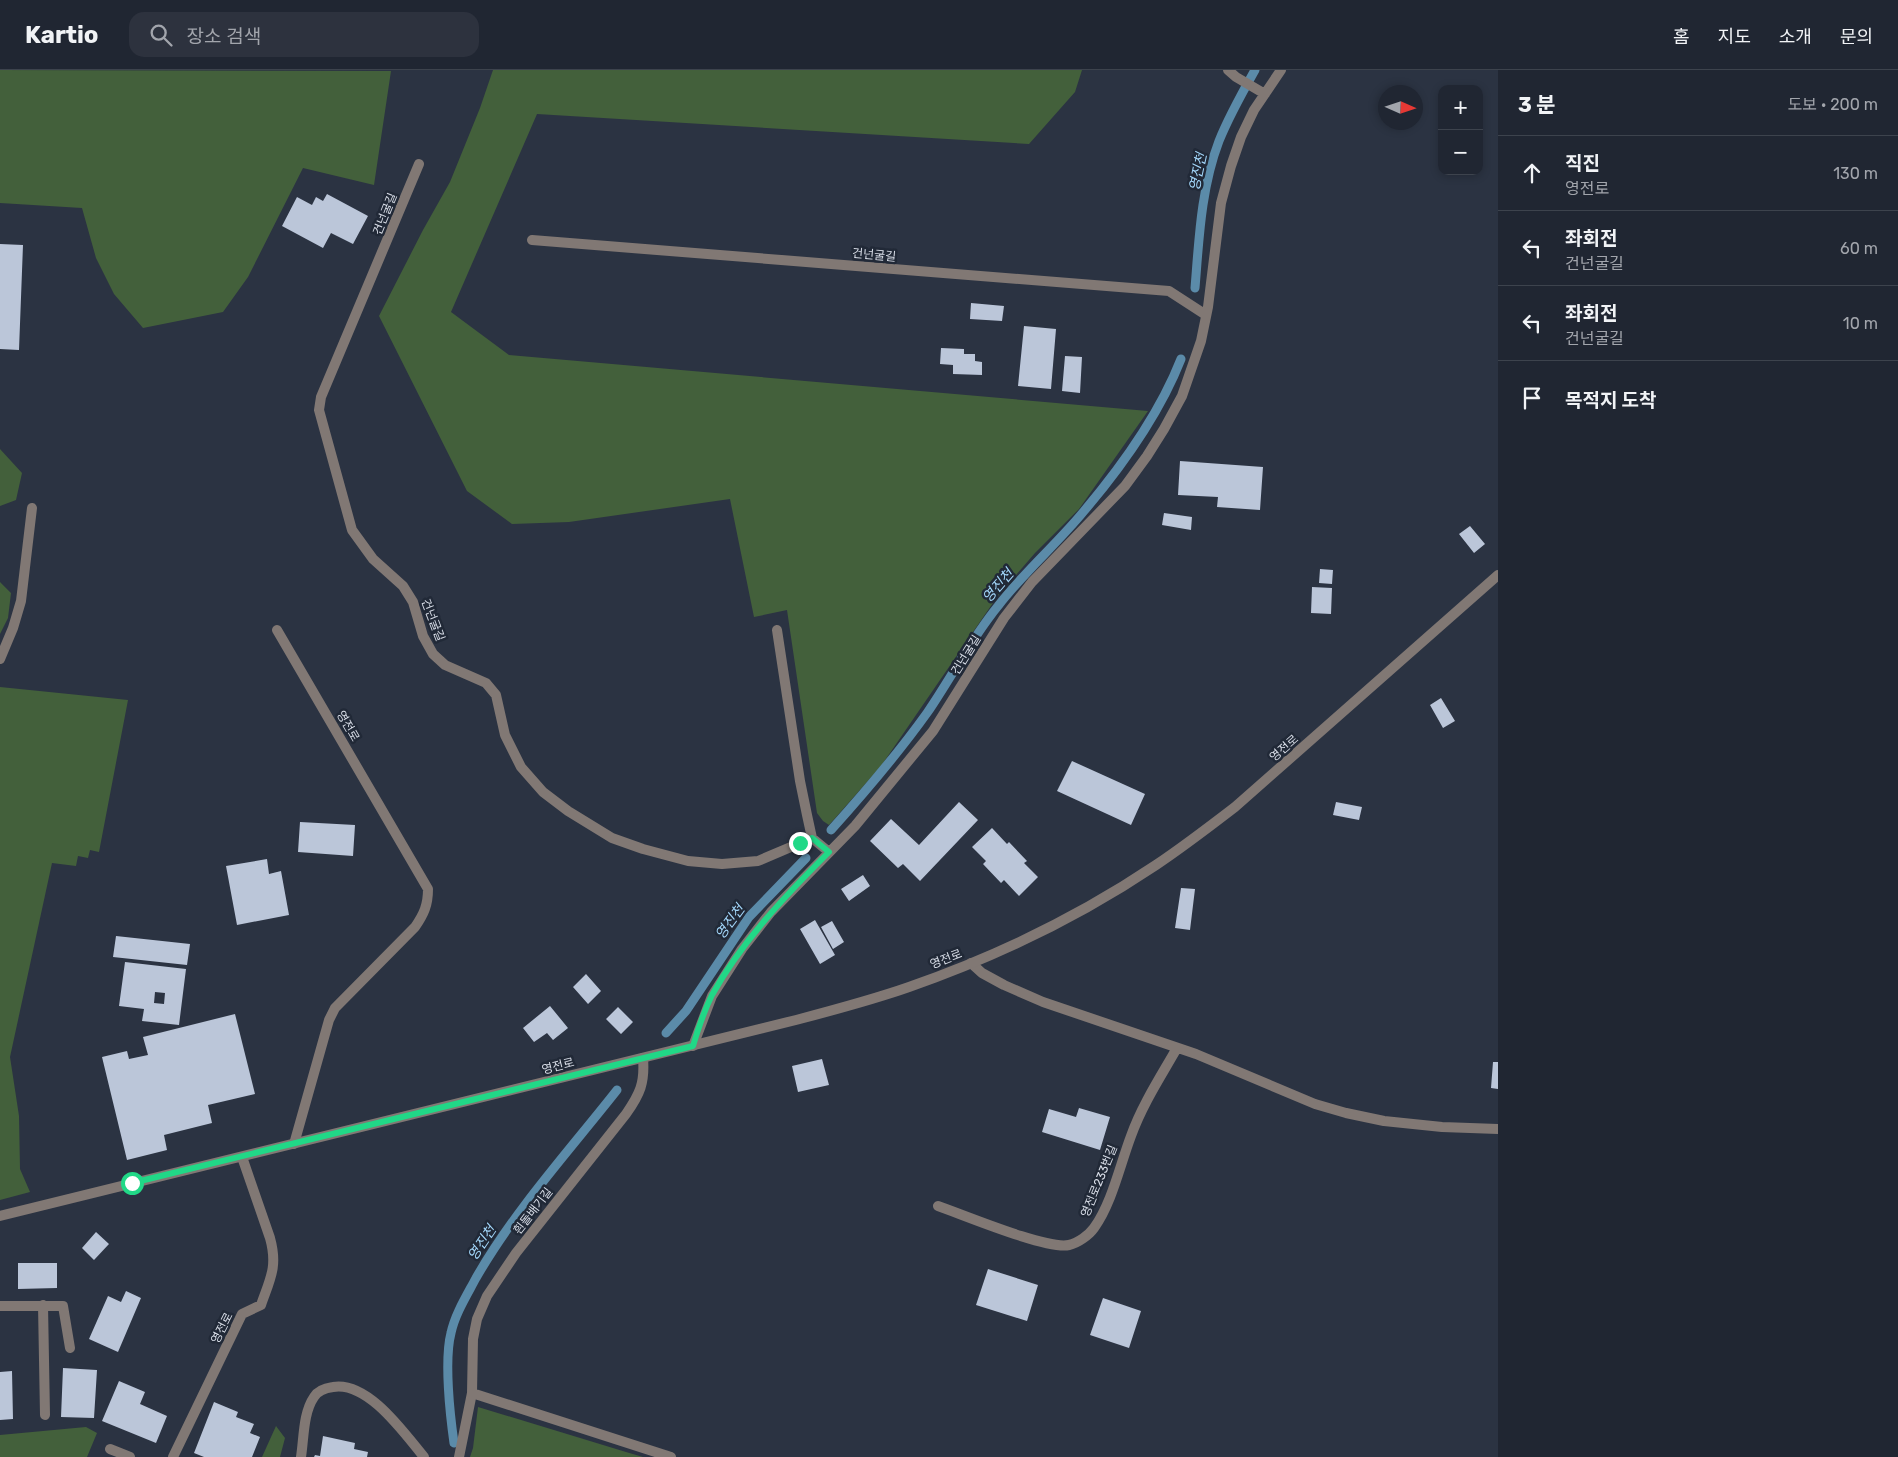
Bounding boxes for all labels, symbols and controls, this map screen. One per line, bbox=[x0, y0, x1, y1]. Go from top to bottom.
search box bbox=[129, 12, 479, 57]
text: Kartio bbox=[25, 21, 99, 49]
icon: search bbox=[147, 21, 175, 49]
text: 장소 검색 bbox=[187, 25, 261, 48]
text: 홈 bbox=[1673, 26, 1690, 48]
text: 지도 bbox=[1718, 26, 1751, 48]
text: 소개 bbox=[1779, 26, 1812, 48]
text: 문의 bbox=[1840, 26, 1873, 48]
north arrow bbox=[1378, 85, 1423, 130]
map controls bbox=[1438, 85, 1483, 175]
button: + bbox=[1438, 85, 1483, 130]
text: 3 분 bbox=[1518, 92, 1556, 117]
text: 도보 · 200 m bbox=[1788, 95, 1878, 114]
button: − bbox=[1438, 130, 1483, 175]
water label: 영진천 bbox=[1186, 150, 1211, 193]
text: 직진 bbox=[1565, 152, 1600, 175]
icon: ahead bbox=[1518, 159, 1546, 187]
text: 130 m bbox=[1833, 164, 1878, 183]
text: 영전로 bbox=[1565, 179, 1609, 198]
street label: 건넌굴길 bbox=[370, 191, 400, 237]
text: 좌회전 bbox=[1565, 227, 1617, 250]
icon: left bbox=[1518, 234, 1546, 262]
text: 60 m bbox=[1840, 239, 1878, 258]
street label: 건넌굴길 bbox=[851, 246, 897, 264]
text: 건넌굴길 bbox=[1565, 254, 1624, 273]
text: 좌회전 bbox=[1565, 302, 1617, 325]
icon: left bbox=[1518, 309, 1546, 337]
text: 10 m bbox=[1843, 314, 1878, 333]
text: 건넌굴길 bbox=[1565, 329, 1624, 348]
icon: arrive bbox=[1518, 384, 1546, 412]
text: 목적지 도착 bbox=[1565, 389, 1656, 412]
water label: 영진천 bbox=[979, 565, 1018, 606]
street label: 건넌굴길 bbox=[419, 597, 447, 643]
street label: 건넌굴길 bbox=[948, 633, 984, 677]
street label: 영전로 bbox=[334, 708, 362, 744]
street label: 영전로 bbox=[1267, 732, 1301, 764]
route end bbox=[789, 832, 812, 855]
water label: 영진천 bbox=[712, 900, 749, 943]
street label: 영전로 bbox=[928, 947, 964, 971]
street label: 영전로 bbox=[540, 1055, 576, 1077]
street label: 영전로233번길 bbox=[1078, 1143, 1120, 1219]
route start bbox=[121, 1172, 144, 1195]
street label: 흰돌배기길 bbox=[510, 1185, 556, 1237]
water label: 영진천 bbox=[464, 1221, 500, 1264]
street label: 영전로 bbox=[208, 1310, 236, 1346]

